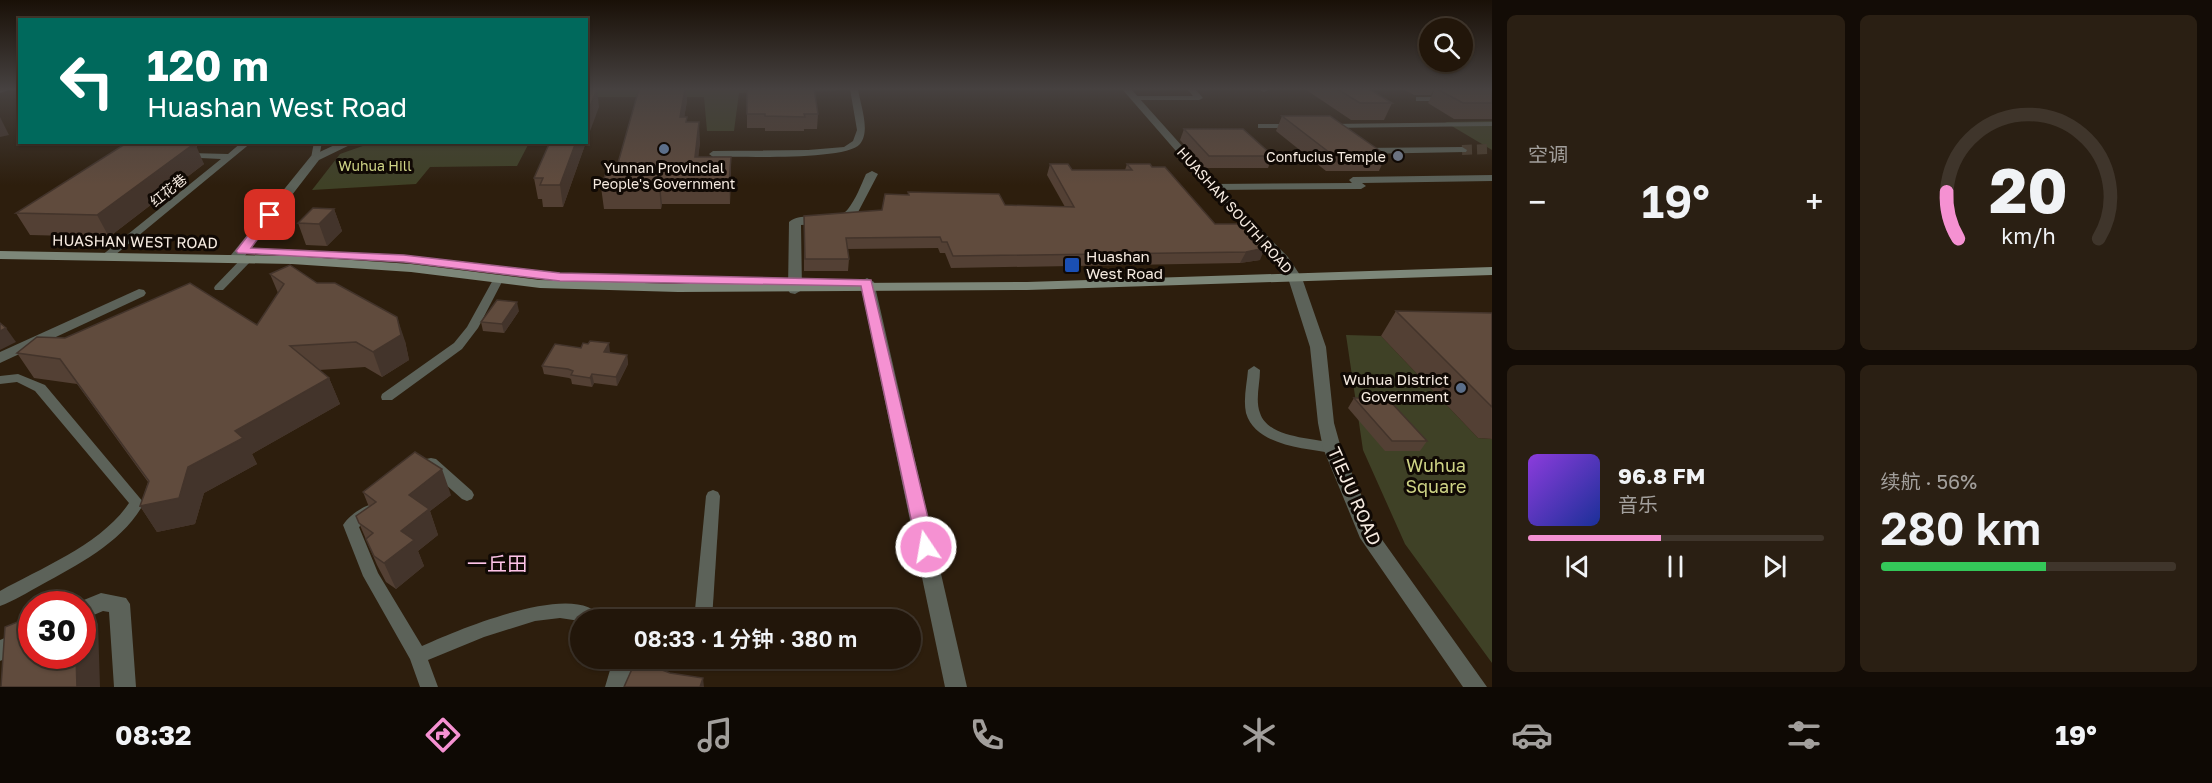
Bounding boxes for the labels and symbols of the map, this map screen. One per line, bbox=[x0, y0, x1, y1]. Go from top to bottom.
marker: Yunnan Provincial People's Government bbox=[657, 142, 671, 156]
street label: HUASHAN SOUTH ROAD bbox=[1174, 143, 1296, 277]
place label: Confucius Temple bbox=[1266, 148, 1386, 165]
marker: Confucius Temple bbox=[1391, 149, 1405, 163]
park label: Wuhua Hill bbox=[338, 157, 412, 174]
place label: Yunnan Provincial People's Government bbox=[593, 159, 735, 192]
street label: 红花巷 bbox=[146, 170, 190, 210]
pin bbox=[244, 189, 295, 240]
street label: HUASHAN WEST ROAD bbox=[52, 231, 218, 251]
place label: Huashan West Road bbox=[1086, 247, 1163, 282]
marker: Huashan West Road bbox=[1063, 256, 1081, 274]
place label: Wuhua District Government bbox=[1343, 370, 1449, 405]
marker: Wuhua District Government bbox=[1454, 381, 1468, 395]
street label: TIEJU ROAD bbox=[1324, 443, 1386, 549]
park label: Wuhua Square bbox=[1406, 454, 1466, 497]
position arrow bbox=[894, 515, 958, 579]
district label: 一丘田 bbox=[467, 551, 527, 575]
speed limit sign: 30 bbox=[18, 591, 96, 669]

